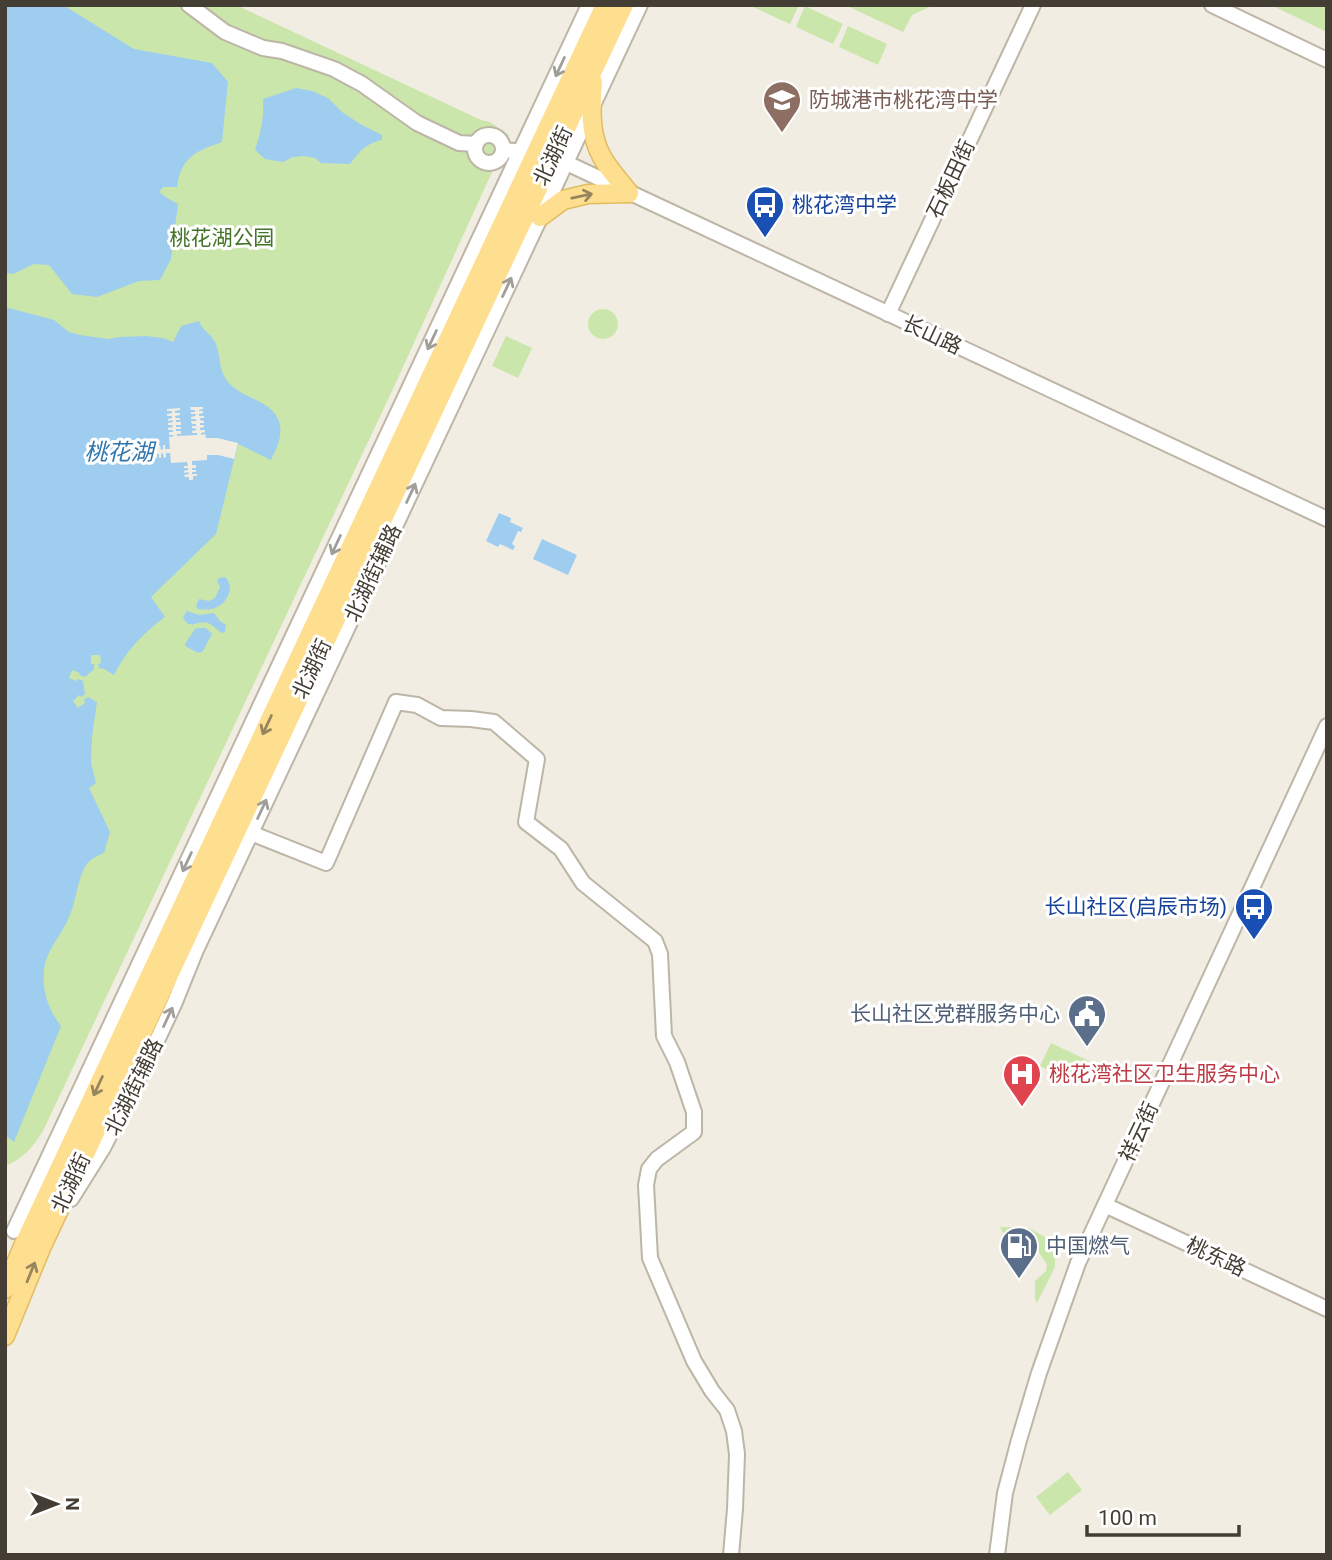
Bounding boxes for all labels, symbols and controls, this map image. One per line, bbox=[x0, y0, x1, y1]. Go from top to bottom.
one-way arrow bbox=[553, 56, 566, 77]
school or university icon: 防城港市桃花湾中学 bbox=[761, 79, 803, 134]
place label: 防城港市桃花湾中学 bbox=[809, 88, 998, 112]
street label: 北湖街 bbox=[529, 122, 577, 190]
street label: 石板田街 bbox=[922, 136, 980, 222]
bus stop icon: 桃花湾中学 bbox=[744, 184, 786, 239]
one-way arrow bbox=[570, 188, 593, 202]
place label: 桃花湾中学 bbox=[792, 193, 897, 217]
park label: 桃花湖公园 bbox=[170, 226, 275, 250]
one-way arrow bbox=[501, 277, 515, 298]
street label: 长山路 bbox=[898, 311, 966, 359]
one-way arrow bbox=[425, 329, 438, 350]
water label: 桃花湖 bbox=[85, 439, 157, 466]
one-way arrow bbox=[405, 483, 418, 504]
street label: 北湖街辅路 bbox=[340, 520, 406, 626]
one-way arrow bbox=[328, 535, 341, 556]
street label: 北湖街 bbox=[288, 635, 336, 703]
one-way arrow bbox=[260, 714, 274, 735]
one-way arrow bbox=[256, 799, 269, 821]
one-way arrow bbox=[180, 851, 193, 872]
bus stop icon: 长山社区(启辰市场) bbox=[1233, 886, 1275, 941]
place label: 长山社区(启辰市场) bbox=[1045, 895, 1227, 919]
public building icon: 长山社区党群服务中心 bbox=[1066, 993, 1108, 1048]
place label: 长山社区党群服务中心 bbox=[850, 1002, 1060, 1026]
one-way arrow bbox=[162, 1006, 175, 1028]
street label: 北湖街辅路 bbox=[100, 1035, 168, 1139]
hospital icon: 桃花湾社区卫生服务中心 bbox=[1001, 1053, 1043, 1108]
place label: 桃花湾社区卫生服务中心 bbox=[1049, 1062, 1280, 1086]
one-way arrow bbox=[91, 1075, 104, 1096]
street label: 祥云街 bbox=[1115, 1098, 1163, 1166]
street label: 北湖街 bbox=[47, 1149, 95, 1217]
fuel station icon: 中国燃气 bbox=[998, 1225, 1040, 1280]
street label: 桃东路 bbox=[1182, 1233, 1250, 1281]
place label: 中国燃气 bbox=[1046, 1234, 1130, 1258]
one-way arrow bbox=[25, 1262, 38, 1284]
north arrow bbox=[21, 1469, 91, 1539]
scale bar bbox=[1087, 1494, 1239, 1538]
text: N bbox=[61, 1497, 84, 1511]
text: 100 m bbox=[1098, 1506, 1157, 1530]

